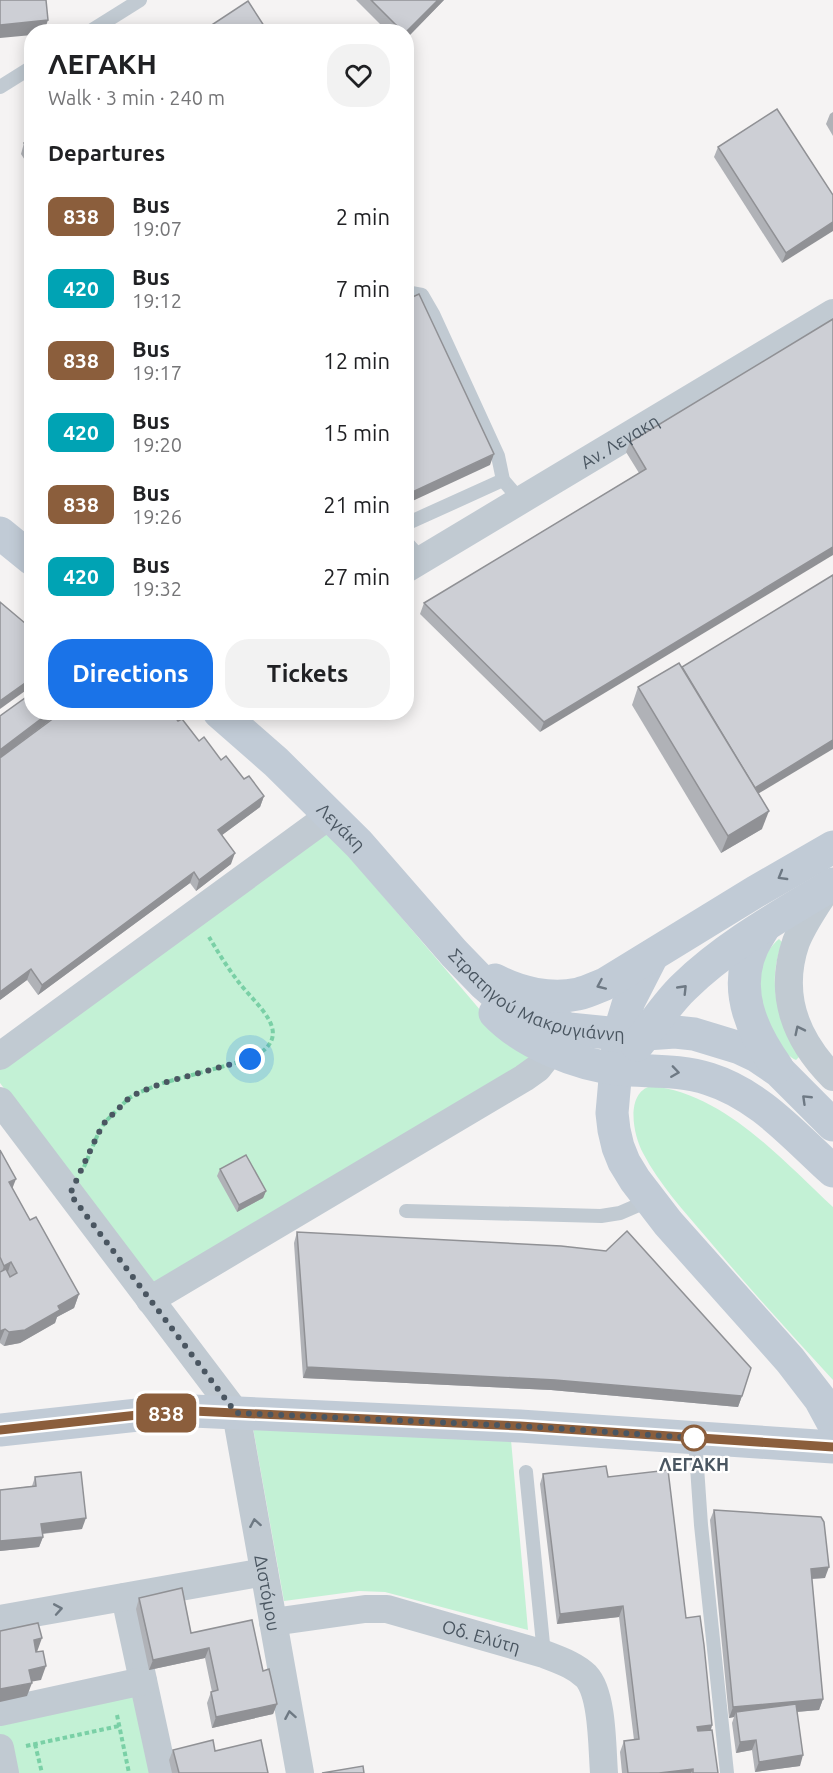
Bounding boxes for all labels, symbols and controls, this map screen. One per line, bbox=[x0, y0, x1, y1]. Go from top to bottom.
button: heart bbox=[327, 44, 390, 107]
text: ΛΕΓΑΚΗ bbox=[48, 48, 157, 79]
text: Walk · 3 min · 240 m bbox=[48, 86, 225, 109]
text: Departures bbox=[48, 140, 165, 165]
text: Bus bbox=[132, 192, 170, 217]
text: 838 bbox=[63, 204, 99, 228]
text: 2 min bbox=[336, 204, 390, 229]
text: 19:07 bbox=[132, 217, 182, 240]
text: Bus bbox=[132, 264, 170, 289]
text: 420 bbox=[63, 276, 99, 300]
text: 7 min bbox=[336, 276, 390, 301]
text: 19:12 bbox=[132, 289, 182, 312]
text: Bus bbox=[132, 336, 170, 361]
text: 838 bbox=[63, 348, 99, 372]
text: 12 min bbox=[323, 348, 390, 373]
text: 19:17 bbox=[132, 361, 182, 384]
text: Bus bbox=[132, 408, 170, 433]
street label: Αν. Λεγακη bbox=[577, 410, 662, 472]
text: 420 bbox=[63, 420, 99, 444]
text: 15 min bbox=[323, 420, 390, 445]
text: 19:20 bbox=[132, 433, 182, 456]
text: Bus bbox=[132, 480, 170, 505]
text: 838 bbox=[63, 492, 99, 516]
text: 21 min bbox=[323, 492, 390, 517]
text: 19:26 bbox=[132, 505, 182, 528]
text: Bus bbox=[132, 552, 170, 577]
text: 420 bbox=[63, 564, 99, 588]
text: 27 min bbox=[323, 564, 390, 589]
text: 19:32 bbox=[132, 577, 182, 600]
button: Directions bbox=[48, 639, 213, 708]
button: Tickets bbox=[225, 639, 390, 708]
street label: Λεγάκη bbox=[313, 799, 370, 855]
one-way arrow bbox=[778, 869, 788, 880]
street label: Στρατηγού Μακρυγιάννη bbox=[445, 944, 625, 1044]
one-way arrow bbox=[596, 978, 607, 990]
one-way arrow bbox=[676, 985, 687, 995]
one-way arrow bbox=[795, 1025, 807, 1036]
your location bbox=[235, 1044, 265, 1074]
one-way arrow bbox=[670, 1066, 680, 1078]
one-way arrow bbox=[802, 1095, 813, 1106]
line badge: 838 bbox=[132, 1394, 201, 1432]
text: 838 bbox=[148, 1401, 184, 1425]
marker: ΛΕΓΑΚΗ bbox=[681, 1425, 707, 1451]
place label: ΛΕΓΑΚΗ bbox=[659, 1454, 729, 1474]
one-way arrow bbox=[249, 1519, 262, 1529]
street label: Διστόμου bbox=[251, 1553, 285, 1633]
one-way arrow bbox=[52, 1603, 62, 1616]
street label: Οδ. Ελύτη bbox=[440, 1615, 523, 1657]
one-way arrow bbox=[284, 1711, 297, 1721]

